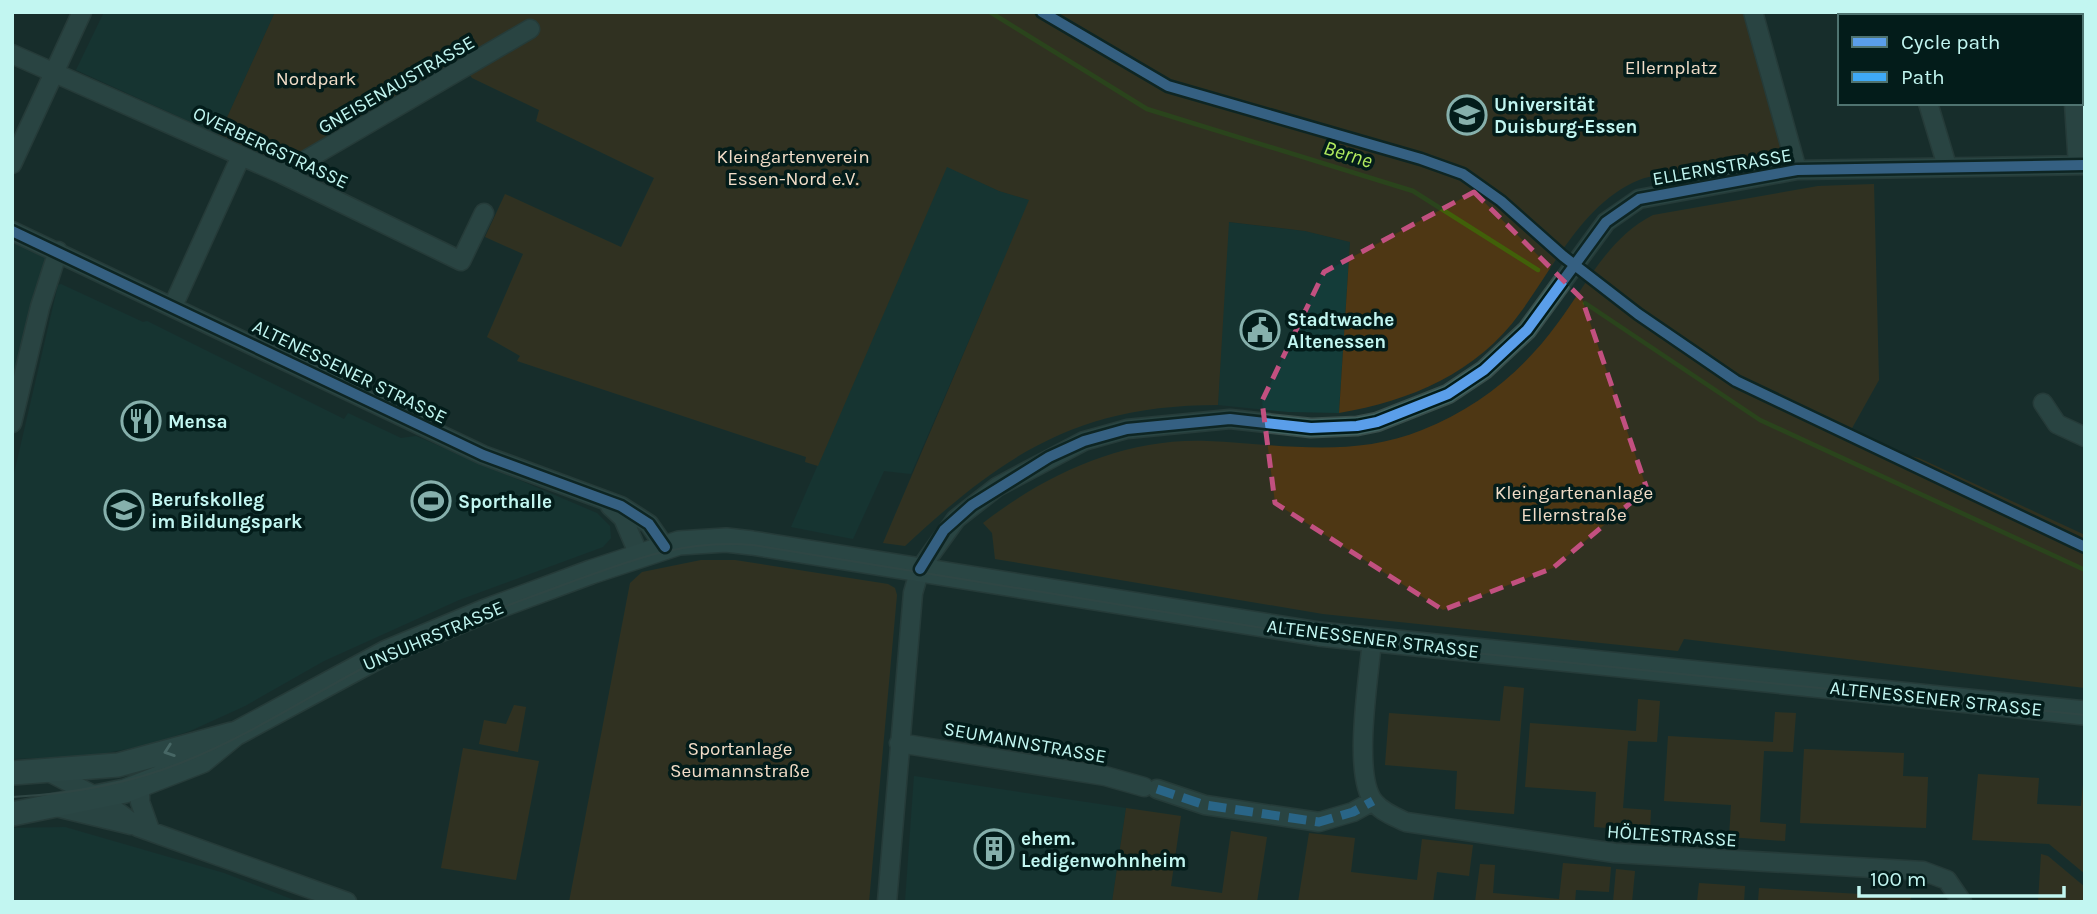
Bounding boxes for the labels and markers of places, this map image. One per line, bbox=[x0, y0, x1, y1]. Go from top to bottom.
school or university icon: Universität Duisburg-Essen bbox=[1446, 94, 1488, 136]
place label: Universität Duisburg-Essen bbox=[1494, 94, 1637, 138]
public building icon: Stadtwache Altenessen bbox=[1239, 309, 1281, 351]
place label: Stadtwache Altenessen bbox=[1287, 309, 1394, 353]
restaurant icon: Mensa bbox=[120, 400, 162, 442]
place label: Mensa bbox=[168, 411, 228, 433]
sports icon: Sporthalle bbox=[410, 480, 452, 522]
school or university icon: Berufskolleg im Bildungspark bbox=[103, 489, 145, 531]
place label: Berufskolleg im Bildungspark bbox=[151, 489, 302, 533]
place label: Sporthalle bbox=[458, 491, 552, 513]
building icon: ehem. Ledigenwohnheim bbox=[973, 828, 1015, 870]
place label: ehem. Ledigenwohnheim bbox=[1021, 828, 1186, 872]

